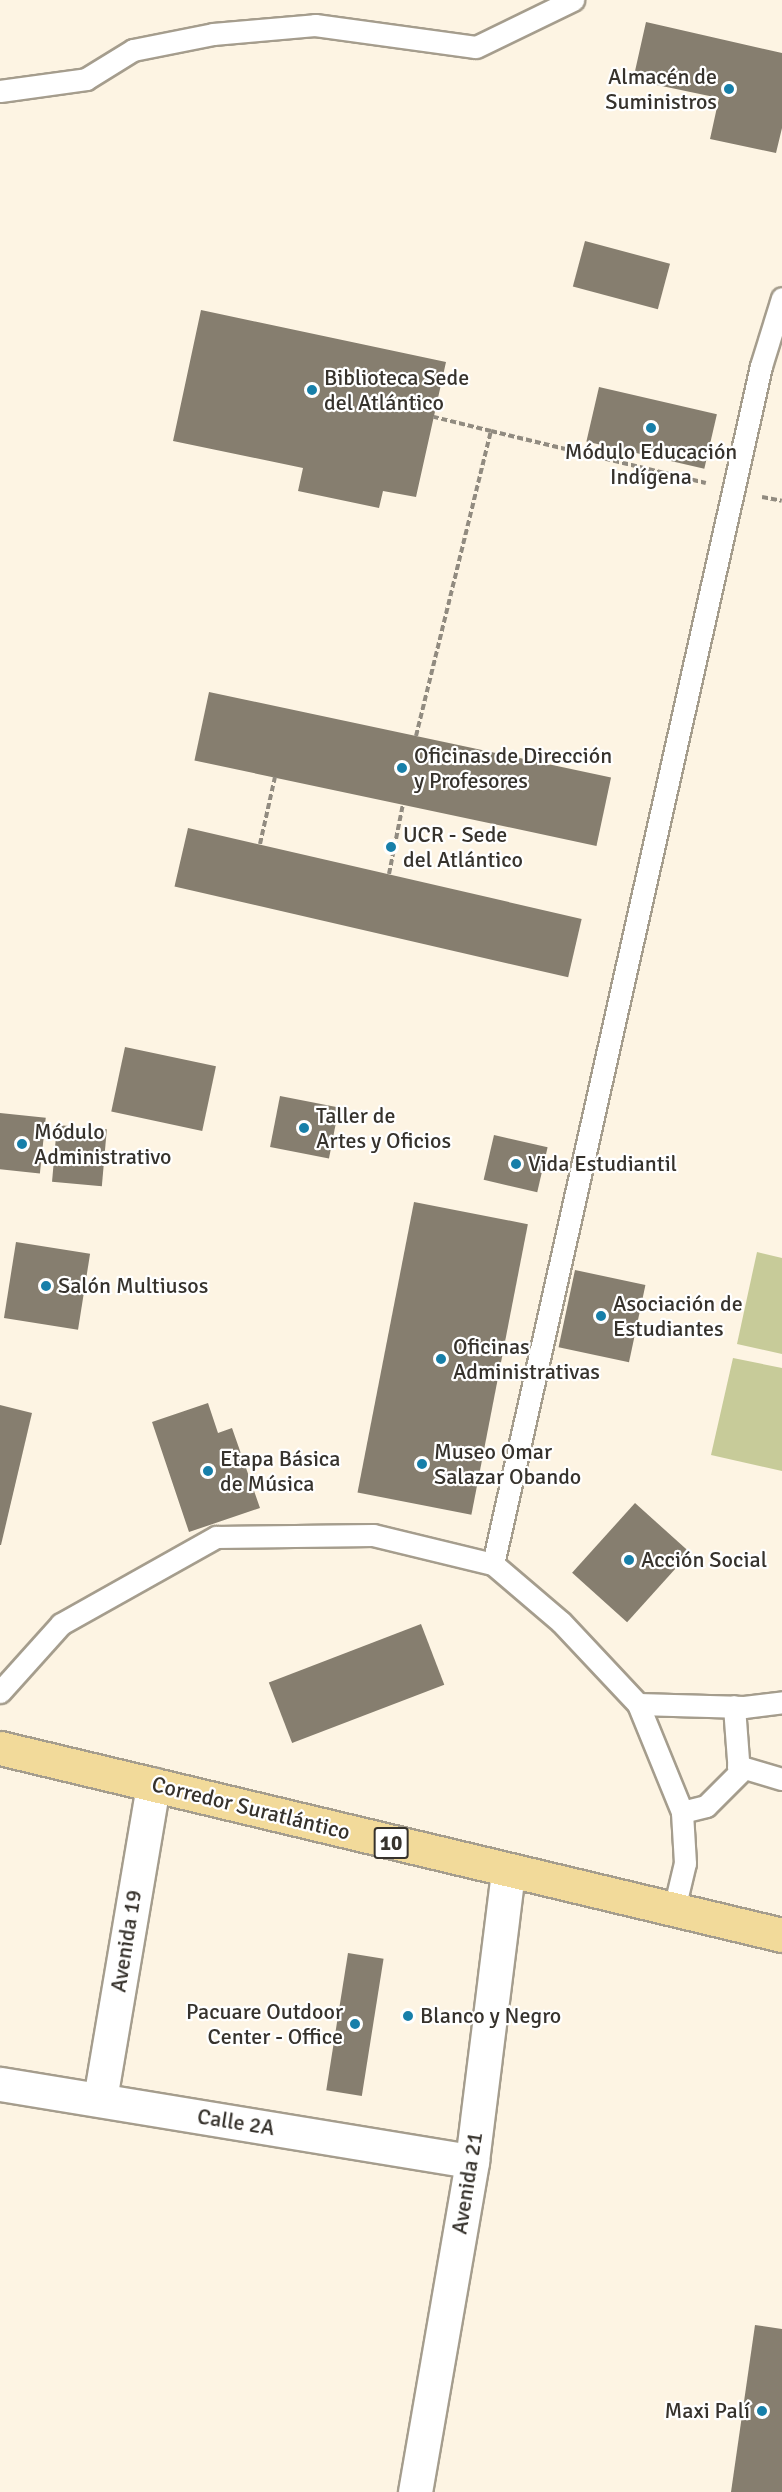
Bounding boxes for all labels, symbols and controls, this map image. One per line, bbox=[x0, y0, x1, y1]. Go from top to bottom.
place label: Almacén de Suministros bbox=[605, 63, 717, 114]
marker: Almacén de Suministros bbox=[722, 82, 736, 96]
place label: Biblioteca Sede del Atlántico bbox=[324, 364, 469, 416]
marker: Biblioteca Sede del Atlántico bbox=[305, 383, 319, 397]
marker: Módulo Educación Indígena bbox=[644, 421, 658, 435]
place label: Módulo Educación Indígena bbox=[565, 438, 737, 490]
place label: Oficinas de Dirección y Profesores bbox=[414, 742, 612, 794]
marker: Oficinas de Dirección y Profesores bbox=[395, 761, 409, 775]
place label: UCR - Sede del Atlántico bbox=[403, 821, 523, 872]
marker: UCR - Sede del Atlántico bbox=[384, 840, 398, 854]
place label: Taller de Artes y Oficios bbox=[316, 1102, 451, 1154]
place label: Módulo Administrativo bbox=[34, 1118, 171, 1170]
marker: Taller de Artes y Oficios bbox=[297, 1121, 311, 1135]
marker: Módulo Administrativo bbox=[15, 1137, 29, 1151]
place label: Vida Estudiantil bbox=[528, 1151, 677, 1177]
marker: Vida Estudiantil bbox=[509, 1157, 523, 1171]
place label: Salón Multiusos bbox=[58, 1273, 208, 1299]
marker: Salón Multiusos bbox=[39, 1279, 53, 1293]
place label: Asociación de Estudiantes bbox=[613, 1290, 743, 1342]
marker: Asociación de Estudiantes bbox=[594, 1309, 608, 1323]
place label: Oficinas Administrativas bbox=[453, 1333, 600, 1384]
marker: Oficinas Administrativas bbox=[434, 1352, 448, 1366]
place label: Museo Omar Salazar Obando bbox=[434, 1438, 581, 1490]
place label: Etapa Básica de Música bbox=[220, 1445, 340, 1496]
marker: Museo Omar Salazar Obando bbox=[415, 1457, 429, 1471]
marker: Etapa Básica de Música bbox=[201, 1464, 215, 1478]
place label: Acción Social bbox=[641, 1547, 767, 1573]
marker: Acción Social bbox=[622, 1553, 636, 1567]
street label: Corredor Suratlántico bbox=[149, 1771, 353, 1845]
road number: 10 bbox=[373, 1825, 409, 1861]
street label: Avenida 19 bbox=[105, 1888, 147, 1994]
place label: Pacuare Outdoor Center - Office bbox=[186, 1998, 343, 2050]
place label: Blanco y Negro bbox=[420, 2003, 561, 2029]
marker: Blanco y Negro bbox=[401, 2009, 415, 2023]
marker: Pacuare Outdoor Center - Office bbox=[348, 2017, 362, 2031]
street label: Calle 2A bbox=[195, 2103, 277, 2141]
street label: Avenida 21 bbox=[446, 2130, 488, 2236]
place label: Maxi Palí bbox=[665, 2398, 750, 2424]
marker: Maxi Palí bbox=[755, 2404, 769, 2418]

